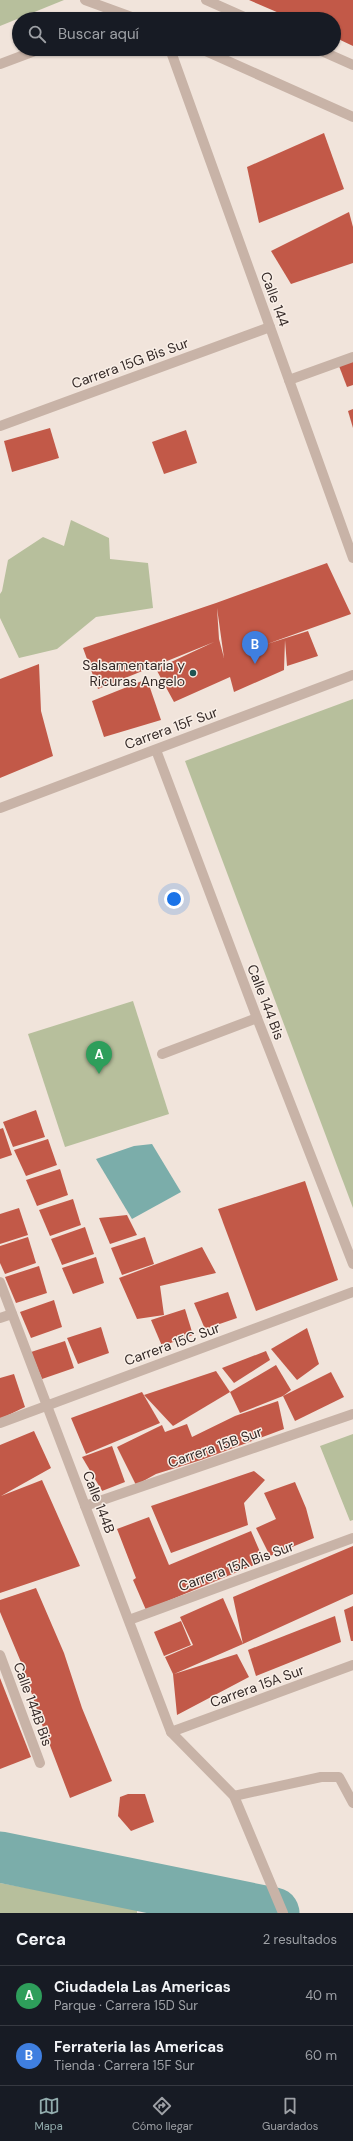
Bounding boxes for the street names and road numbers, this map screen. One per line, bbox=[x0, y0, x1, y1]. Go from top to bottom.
street label: Calle 144 bbox=[257, 269, 293, 329]
street label: Carrera 15G Bis Sur bbox=[69, 333, 191, 393]
street label: Carrera 15F Sur bbox=[122, 703, 220, 753]
street label: Calle 144 Bis bbox=[243, 962, 289, 1042]
street label: Carrera 15C Sur bbox=[122, 1318, 222, 1370]
street label: Carrera 15B Sur bbox=[165, 1422, 265, 1472]
street label: Calle 144B bbox=[79, 1468, 119, 1536]
street label: Carrera 15A Bis Sur bbox=[176, 1537, 296, 1595]
street label: Calle 144B Bis bbox=[10, 1660, 56, 1748]
street label: Carrera 15A Sur bbox=[207, 1661, 307, 1711]

